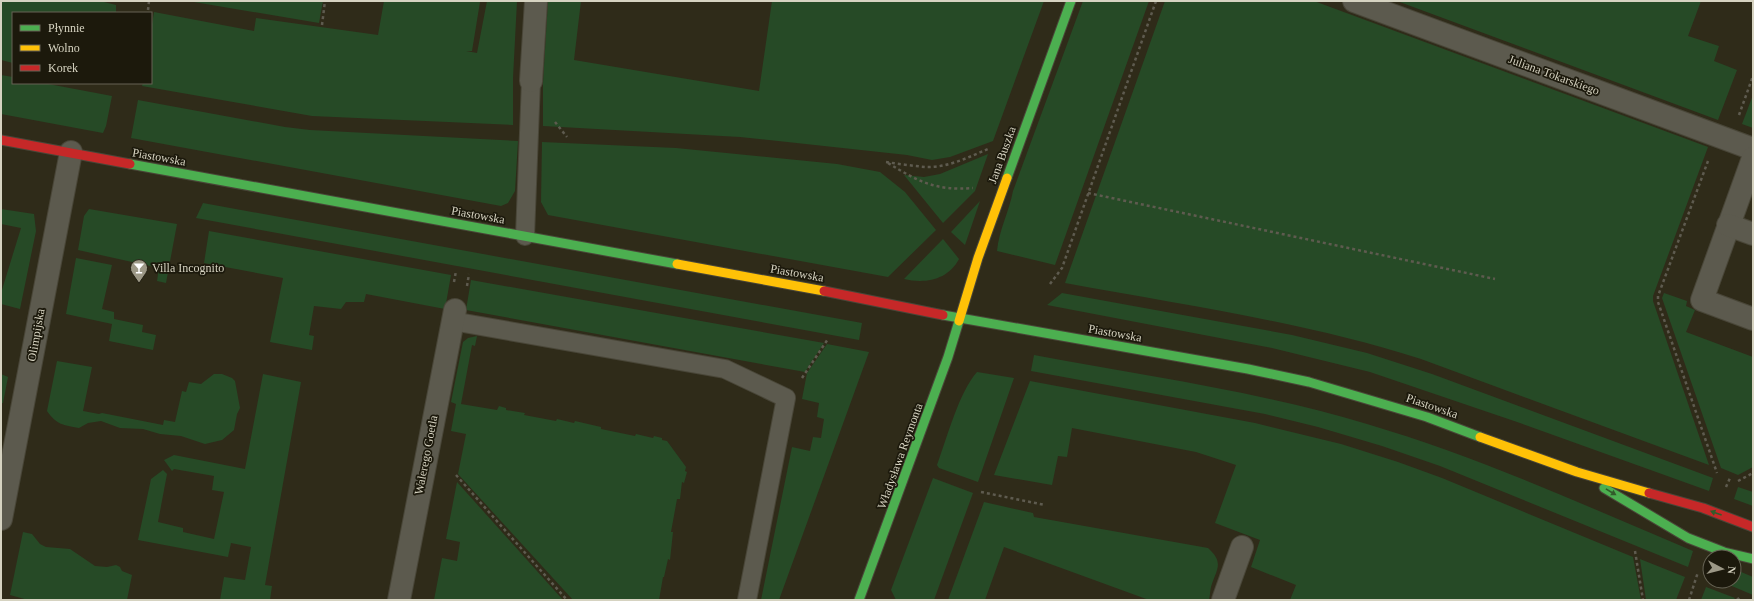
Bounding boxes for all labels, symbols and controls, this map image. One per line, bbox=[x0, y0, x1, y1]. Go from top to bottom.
legend bbox=[12, 12, 152, 84]
text: Płynnie bbox=[48, 21, 85, 35]
text: Wolno bbox=[48, 41, 80, 55]
street label: Juliana Tokarskiego bbox=[1507, 52, 1601, 98]
text: Korek bbox=[48, 61, 78, 75]
street label: Jana Buszka bbox=[985, 124, 1019, 185]
street label: Piastowska bbox=[131, 145, 187, 169]
street label: Piastowska bbox=[450, 203, 506, 227]
bar icon: Villa Incognito bbox=[129, 258, 149, 283]
place label: Villa Incognito bbox=[152, 261, 224, 275]
street label: Piastowska bbox=[769, 261, 825, 285]
street label: Olimpijska bbox=[24, 307, 48, 362]
street label: Piastowska bbox=[1087, 321, 1143, 345]
street label: Piastowska bbox=[1404, 391, 1460, 422]
street label: Władysława Reymonta bbox=[874, 401, 926, 511]
street label: Walerego Goetla bbox=[411, 413, 441, 496]
one-way arrow bbox=[1605, 488, 1617, 495]
one-way arrow bbox=[1710, 510, 1722, 516]
north arrow bbox=[1702, 549, 1742, 589]
text: N bbox=[1725, 566, 1738, 575]

